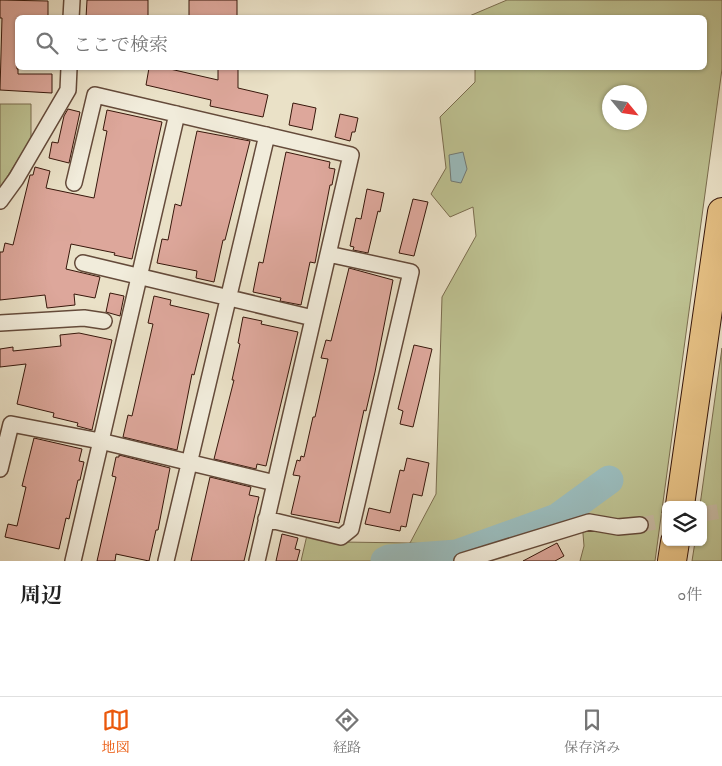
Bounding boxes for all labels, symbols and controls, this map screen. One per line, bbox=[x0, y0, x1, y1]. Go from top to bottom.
search box bbox=[15, 15, 707, 70]
icon: search bbox=[33, 29, 61, 57]
text: ここで検索 bbox=[73, 34, 168, 57]
north arrow bbox=[602, 85, 647, 130]
map controls bbox=[662, 501, 707, 546]
button: layers bbox=[662, 501, 707, 546]
text: 周辺 bbox=[20, 583, 62, 609]
text: 0件 bbox=[677, 585, 702, 605]
tab: 地図 bbox=[102, 706, 130, 757]
tab: 経路 bbox=[333, 706, 361, 757]
tab: 保存済み bbox=[564, 706, 620, 757]

